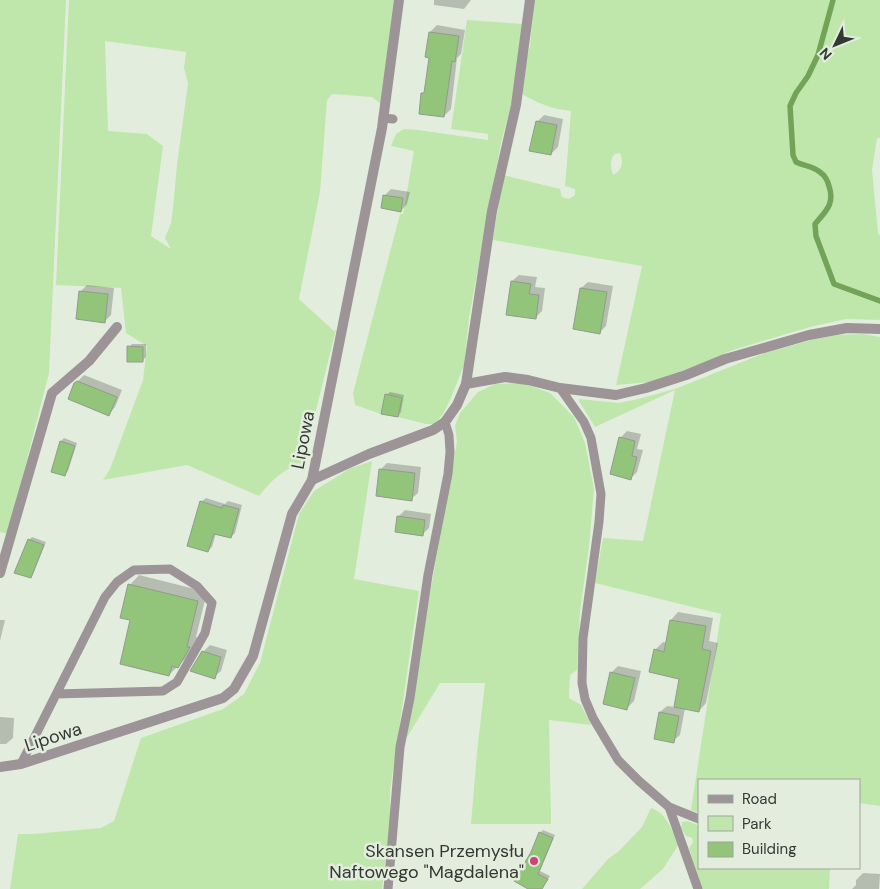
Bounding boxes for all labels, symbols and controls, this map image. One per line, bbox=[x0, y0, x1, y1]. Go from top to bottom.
north arrow bbox=[810, 20, 860, 70]
text: N bbox=[815, 44, 836, 64]
street label: Lipowa bbox=[286, 409, 320, 471]
street label: Lipowa bbox=[21, 717, 85, 757]
legend bbox=[698, 779, 860, 869]
text: Road bbox=[742, 789, 777, 809]
text: Park bbox=[742, 814, 772, 834]
place label: Skansen Przemysłu Naftowego "Magdalena" bbox=[329, 839, 524, 884]
text: Building bbox=[742, 839, 797, 859]
marker: Skansen Przemysłu Naftowego "Magdalena" bbox=[528, 855, 540, 867]

